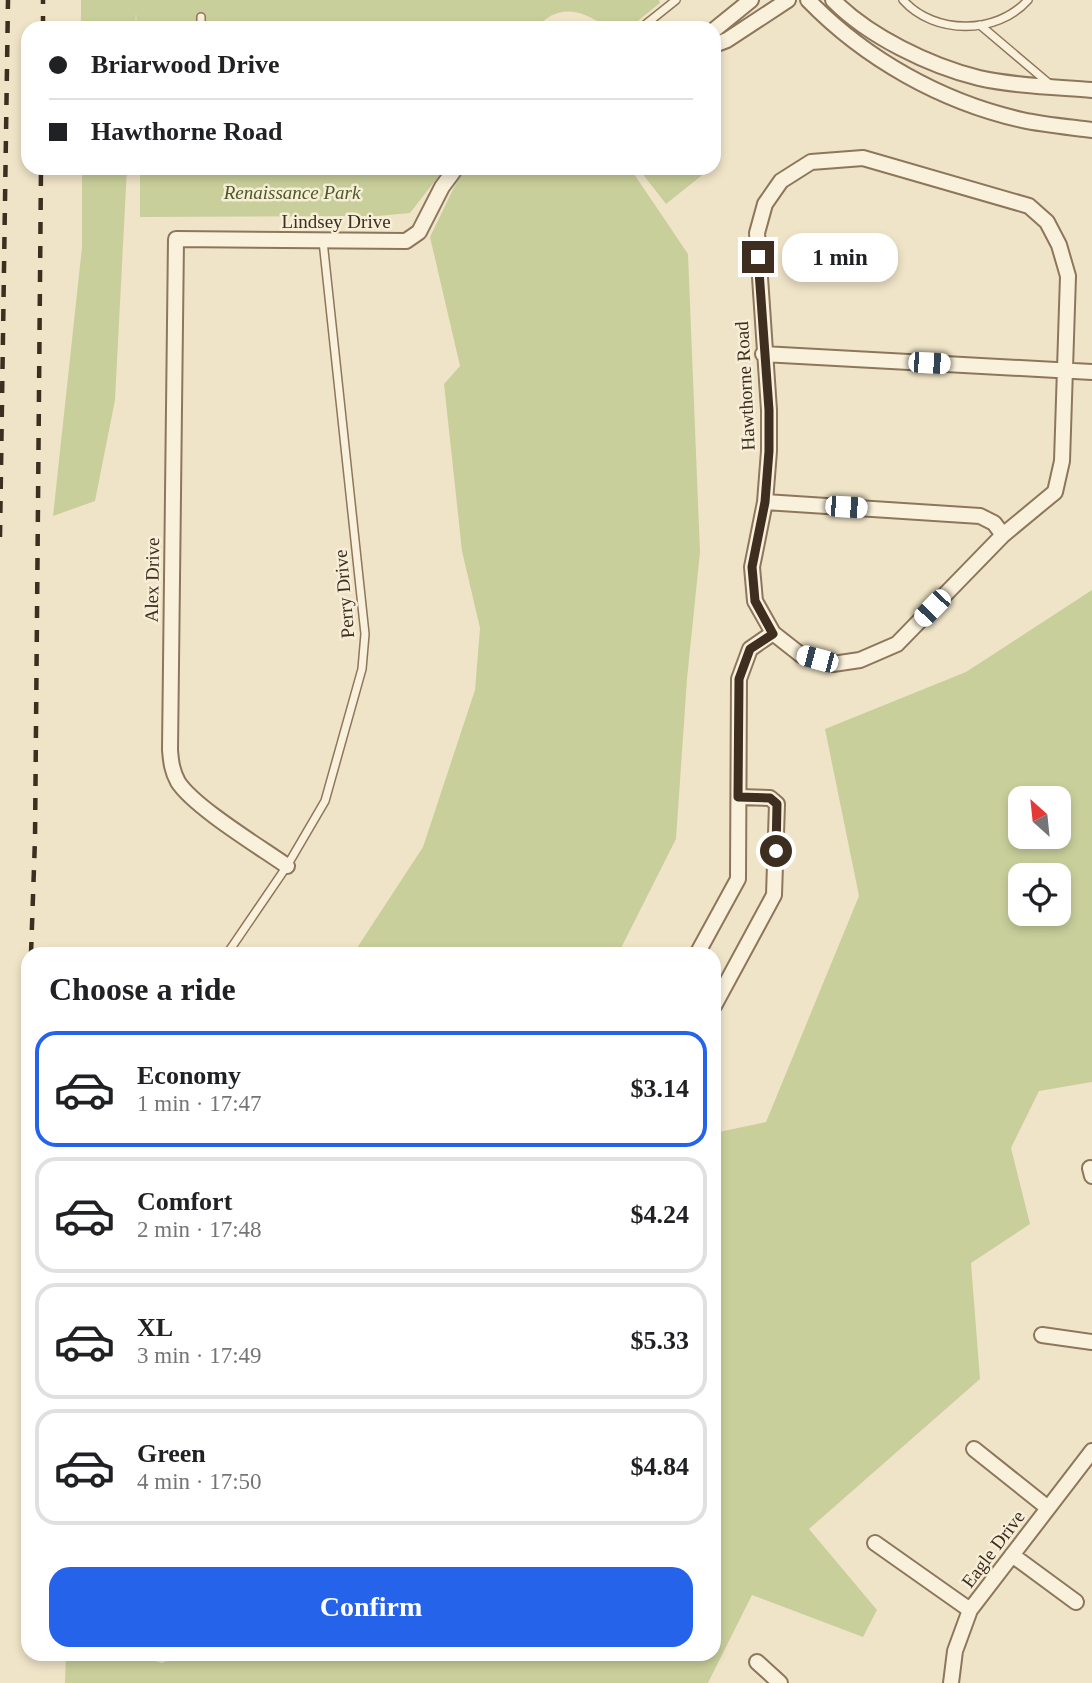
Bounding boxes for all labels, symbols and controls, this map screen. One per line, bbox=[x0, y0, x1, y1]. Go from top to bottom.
text: Briarwood Drive bbox=[91, 50, 279, 79]
text: Hawthorne Road bbox=[91, 117, 282, 146]
park label: Renaissance Park bbox=[223, 182, 361, 203]
street label: Lindsey Drive bbox=[281, 211, 391, 232]
callout: 1 min bbox=[782, 232, 898, 282]
route end bbox=[742, 241, 774, 273]
text: 1 min bbox=[812, 245, 868, 270]
street label: Hawthorne Road bbox=[731, 320, 759, 451]
car bbox=[908, 351, 951, 375]
car bbox=[825, 495, 868, 519]
street label: Alex Drive bbox=[141, 537, 163, 623]
street label: Perry Drive bbox=[330, 549, 358, 639]
car bbox=[910, 586, 955, 630]
car bbox=[794, 643, 841, 675]
north arrow bbox=[1008, 786, 1071, 849]
map controls bbox=[1008, 786, 1071, 926]
route start bbox=[760, 835, 792, 867]
button: locate bbox=[1008, 863, 1071, 926]
text: Choose a ride bbox=[49, 971, 236, 1007]
icon: car bbox=[53, 1058, 116, 1121]
text: Economy bbox=[137, 1061, 241, 1090]
text: $3.14 bbox=[631, 1074, 689, 1103]
text: 1 min · 17:47 bbox=[137, 1091, 262, 1116]
icon: car bbox=[53, 1184, 116, 1247]
text: Comfort bbox=[137, 1187, 232, 1216]
text: $4.24 bbox=[631, 1200, 689, 1229]
text: 2 min · 17:48 bbox=[137, 1217, 262, 1242]
icon: car bbox=[53, 1310, 116, 1373]
text: XL bbox=[137, 1313, 173, 1342]
text: $5.33 bbox=[631, 1326, 689, 1355]
text: 3 min · 17:49 bbox=[137, 1343, 262, 1368]
icon: car bbox=[53, 1436, 116, 1499]
text: Green bbox=[137, 1439, 206, 1468]
text: $4.84 bbox=[631, 1452, 689, 1481]
text: 4 min · 17:50 bbox=[137, 1469, 262, 1494]
street label: Eagle Drive bbox=[957, 1506, 1029, 1592]
button: Confirm bbox=[49, 1567, 693, 1647]

